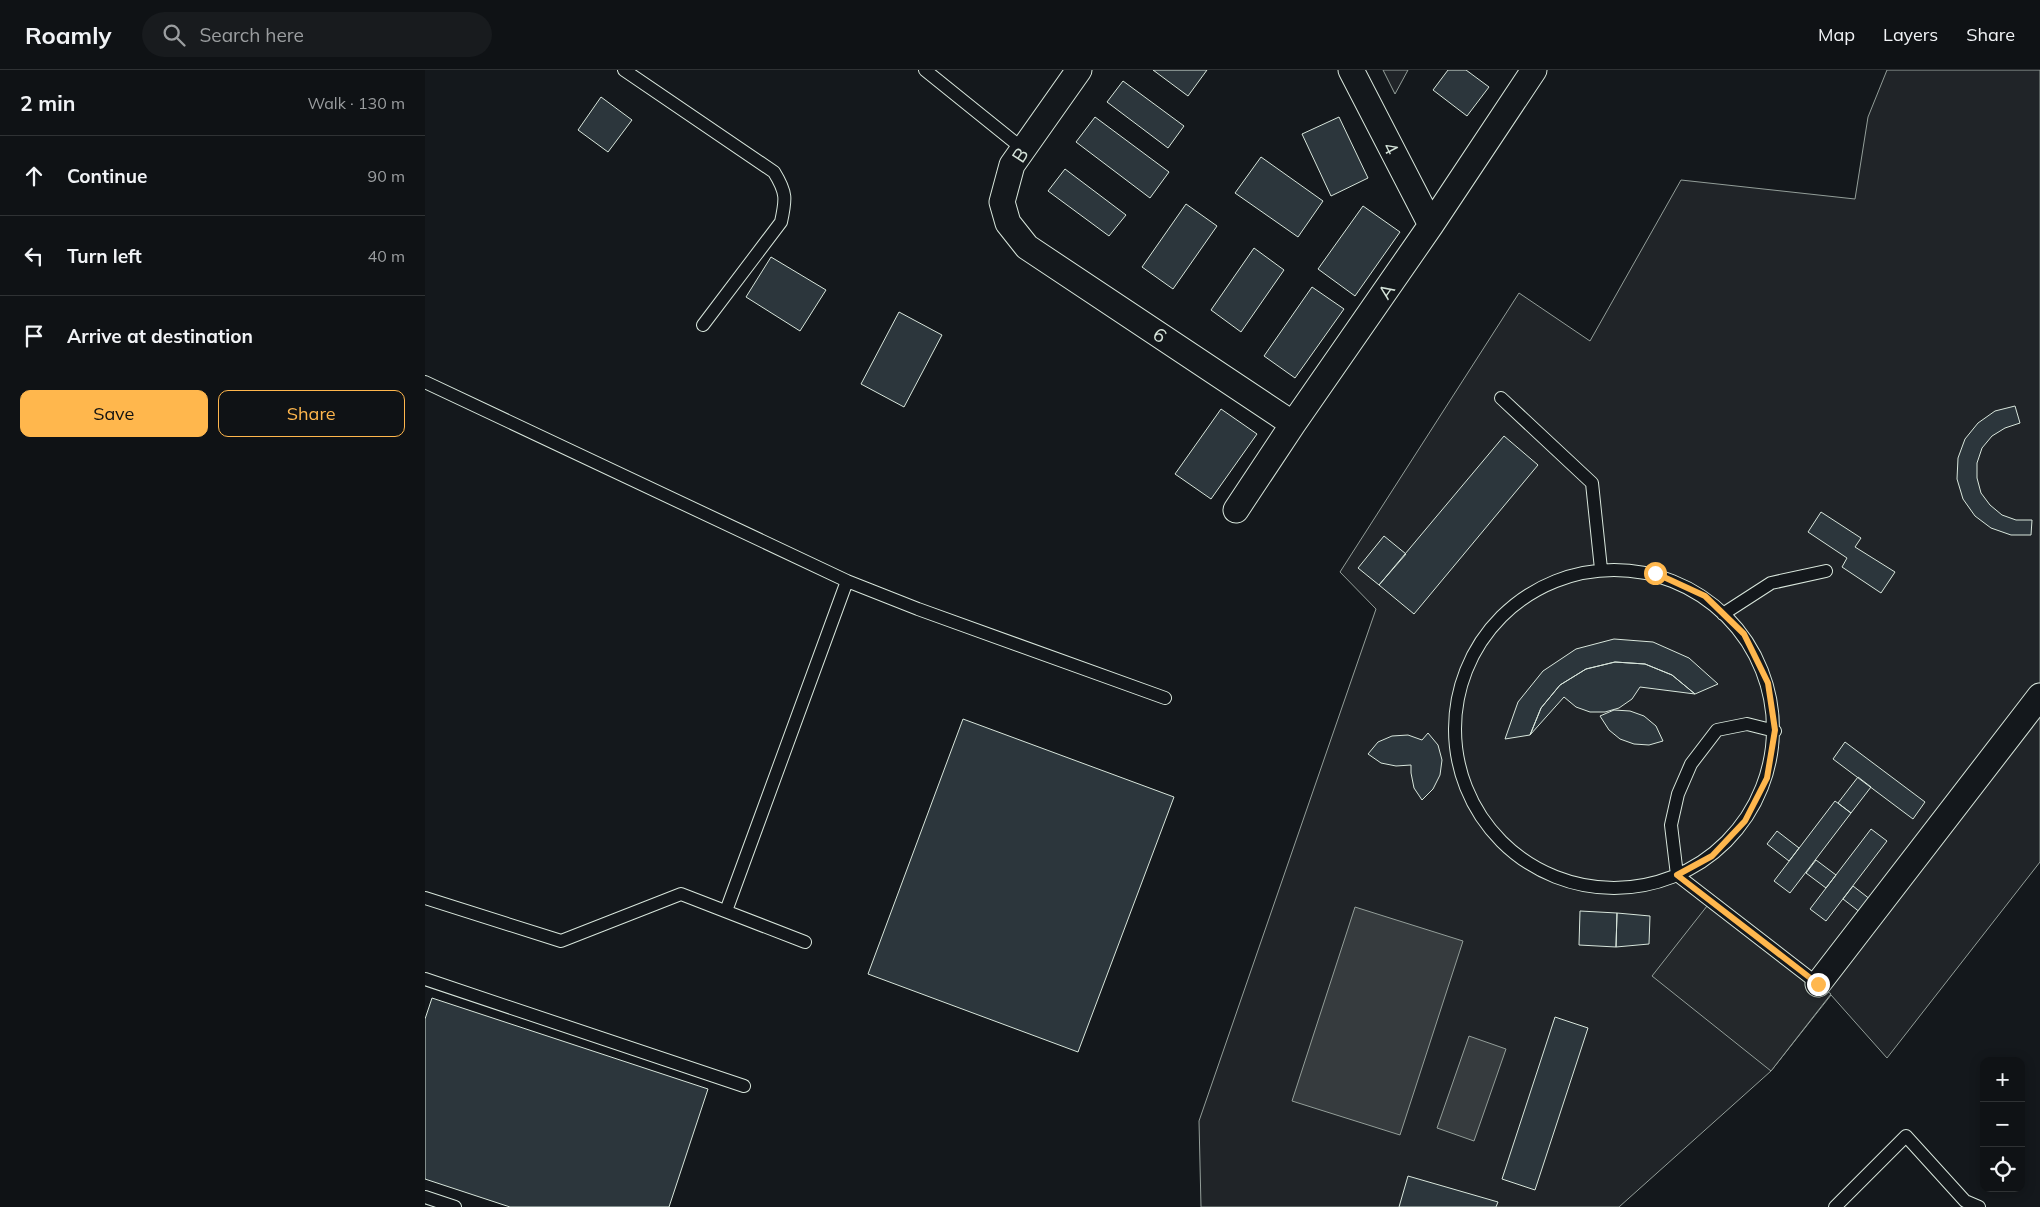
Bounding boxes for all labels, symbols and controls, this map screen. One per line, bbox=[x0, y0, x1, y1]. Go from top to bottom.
search box bbox=[142, 12, 492, 57]
text: Roamly bbox=[25, 20, 112, 50]
icon: search bbox=[160, 21, 188, 49]
text: Search here bbox=[200, 23, 304, 47]
text: Map bbox=[1818, 23, 1855, 46]
text: Layers bbox=[1883, 23, 1938, 46]
text: Share bbox=[1966, 23, 2015, 46]
text: 2 min bbox=[20, 90, 75, 116]
text: Walk · 130 m bbox=[307, 93, 405, 113]
street label: 4 bbox=[1378, 137, 1404, 159]
street label: B bbox=[1006, 143, 1034, 167]
icon: ahead bbox=[20, 162, 48, 190]
text: Continue bbox=[67, 164, 147, 188]
text: 90 m bbox=[368, 166, 405, 186]
icon: left bbox=[20, 242, 48, 270]
text: Turn left bbox=[67, 244, 142, 268]
text: 40 m bbox=[368, 246, 405, 266]
street label: A bbox=[1372, 278, 1400, 304]
icon: arrive bbox=[20, 322, 48, 350]
street label: 6 bbox=[1149, 322, 1171, 348]
text: Arrive at destination bbox=[67, 324, 253, 348]
button: Save bbox=[20, 390, 208, 437]
button: Share bbox=[218, 390, 405, 437]
route start bbox=[1644, 562, 1667, 585]
route end bbox=[1807, 973, 1830, 996]
map controls bbox=[1980, 1057, 2025, 1192]
button: + bbox=[1980, 1057, 2025, 1102]
button: − bbox=[1980, 1102, 2025, 1147]
button: locate bbox=[1980, 1147, 2025, 1192]

